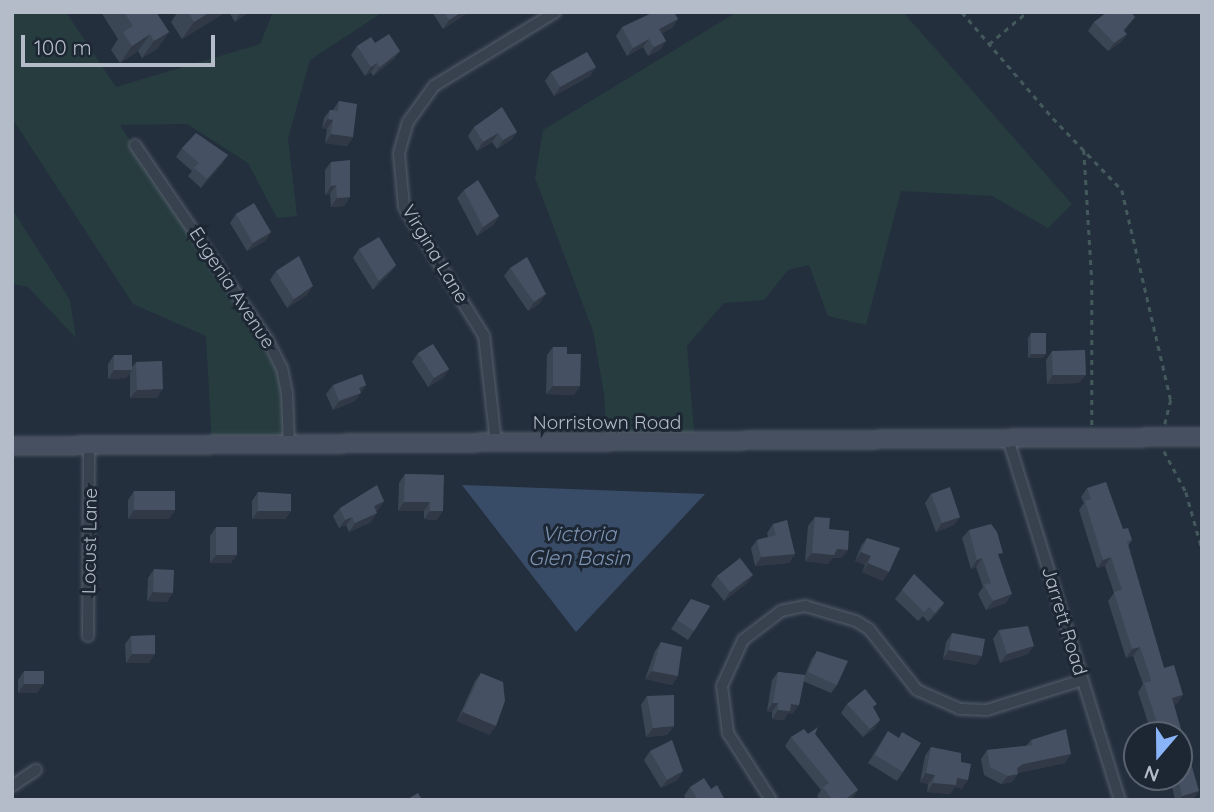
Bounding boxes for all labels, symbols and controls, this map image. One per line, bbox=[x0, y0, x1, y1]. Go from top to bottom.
scale bar bbox=[24, 21, 219, 65]
text: 100 m bbox=[34, 34, 92, 60]
street label: Virgina Lane bbox=[397, 201, 473, 307]
street label: Eugenia Avenue bbox=[184, 223, 280, 353]
street label: Norristown Road bbox=[533, 412, 681, 434]
street label: Locust Lane bbox=[78, 488, 102, 594]
water label: Victoria Glen Basin bbox=[528, 520, 630, 570]
street label: Jarrett Road bbox=[1037, 564, 1091, 678]
north arrow bbox=[1123, 721, 1193, 791]
text: N bbox=[1141, 760, 1162, 788]

